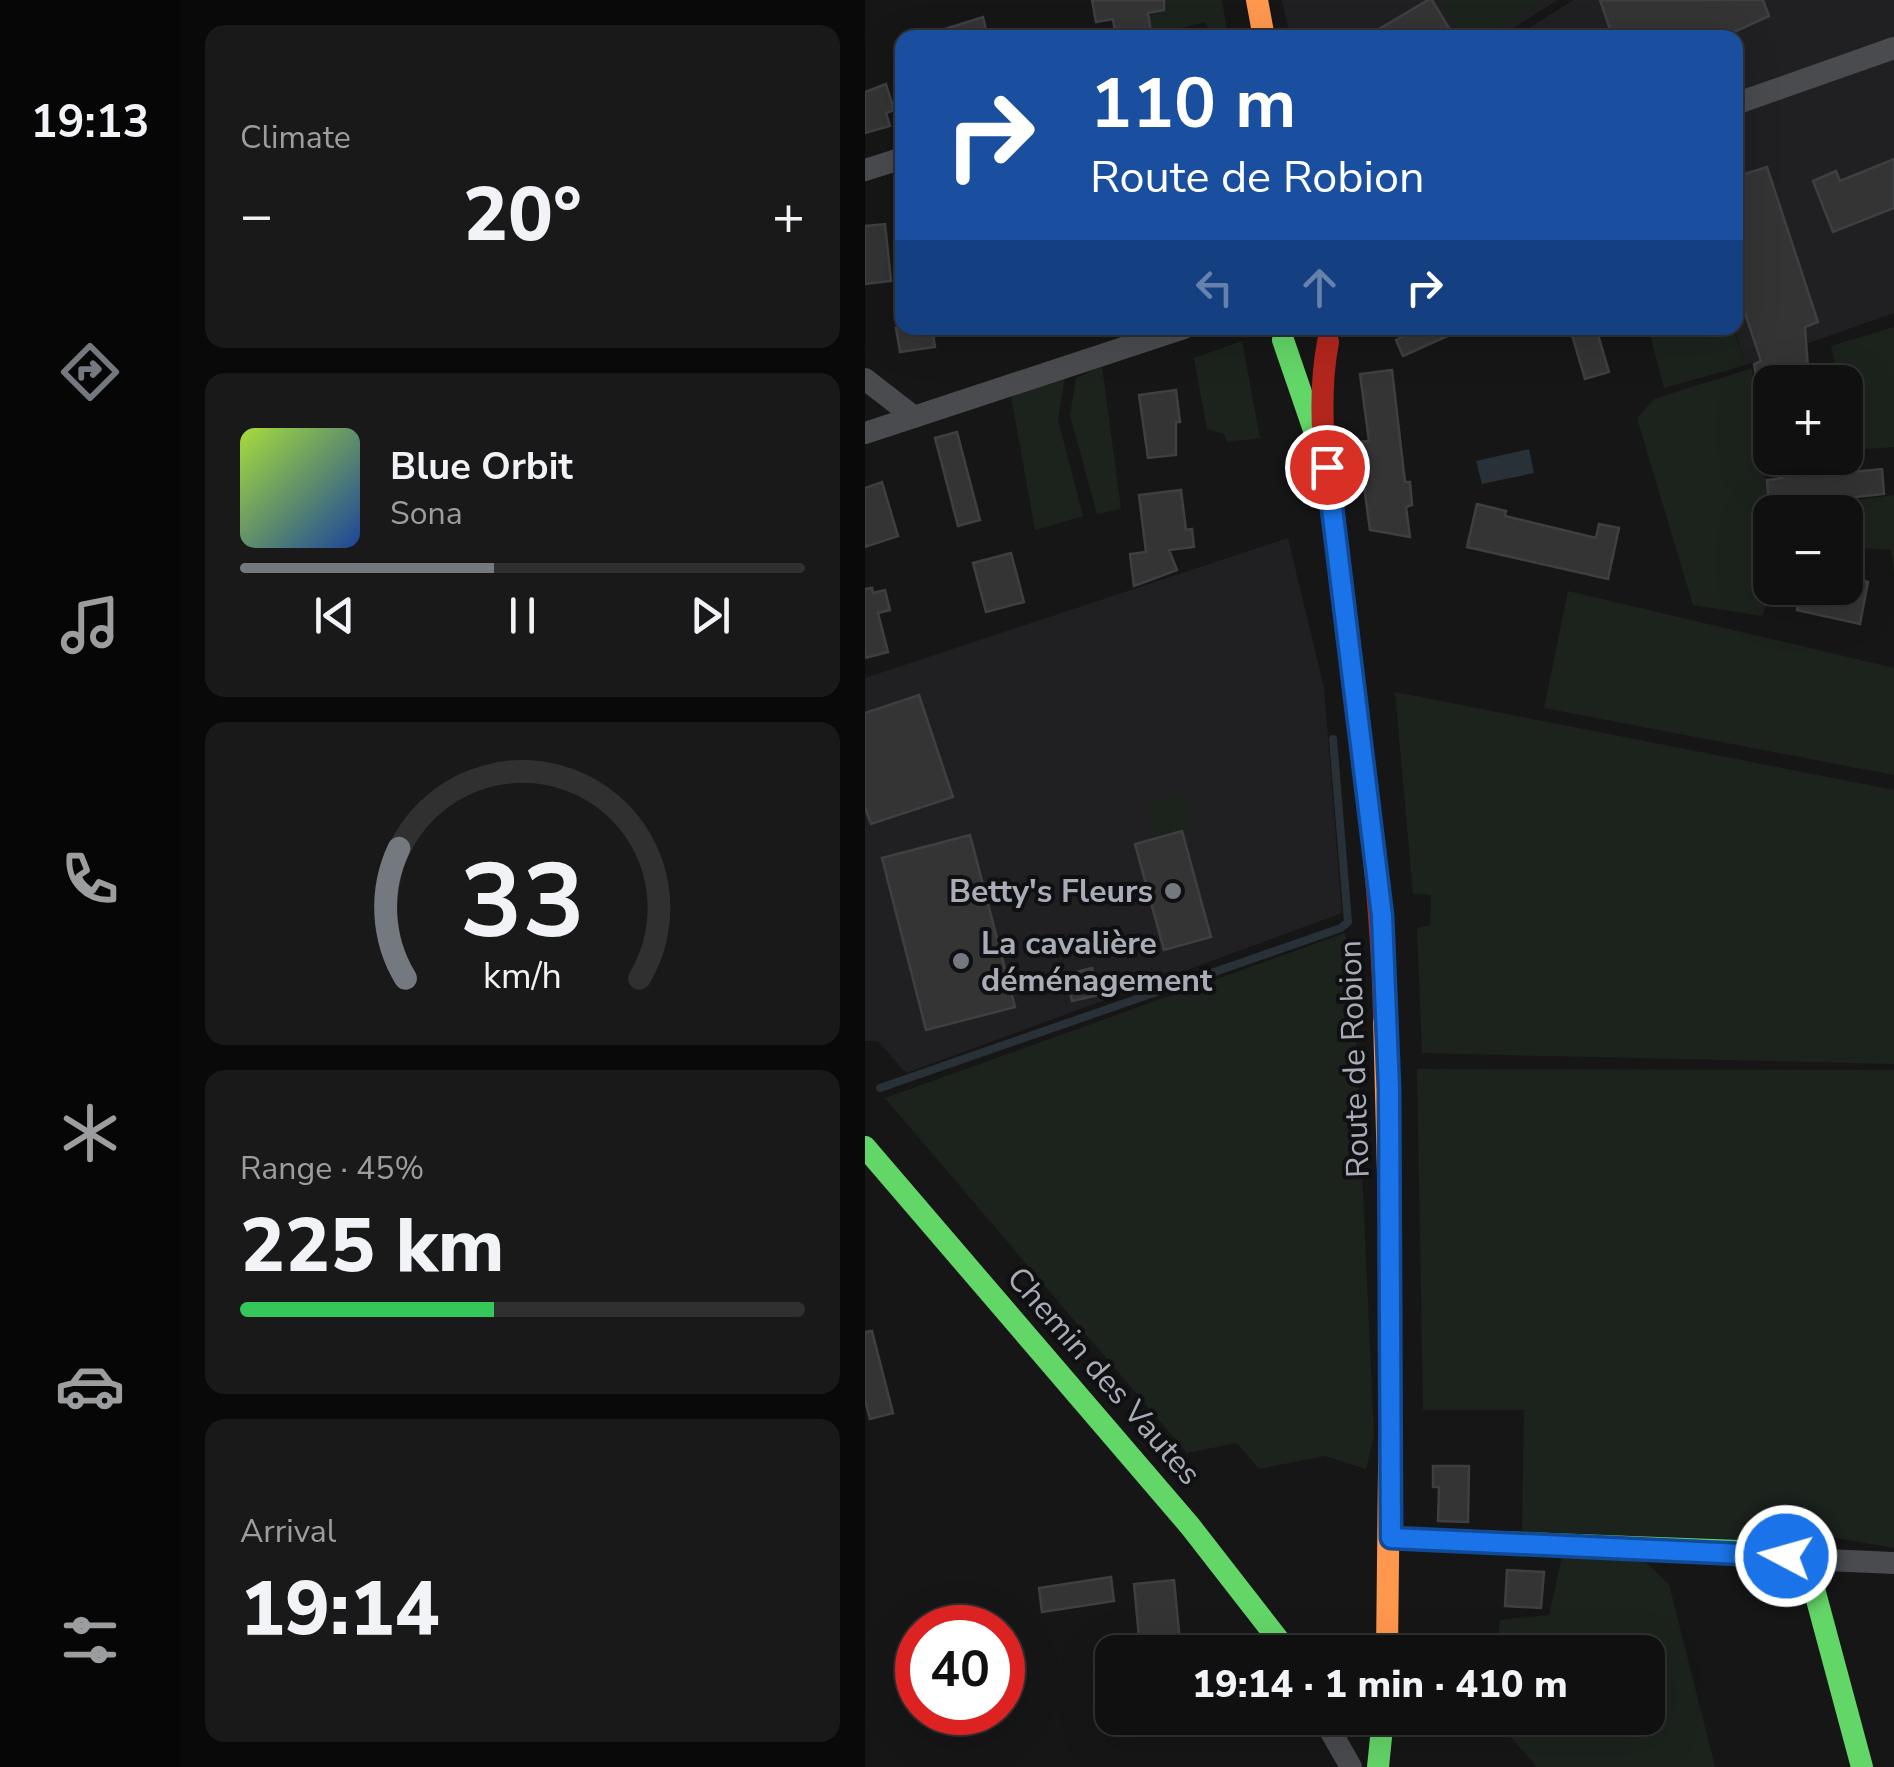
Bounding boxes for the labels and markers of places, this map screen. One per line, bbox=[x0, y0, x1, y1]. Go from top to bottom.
pin bbox=[1285, 425, 1370, 510]
place label: Betty's Fleurs bbox=[949, 870, 1153, 913]
marker: Betty's Fleurs bbox=[1162, 880, 1184, 902]
place label: La cavalière déménagement bbox=[981, 922, 1213, 1002]
marker: La cavalière déménagement bbox=[950, 950, 972, 972]

